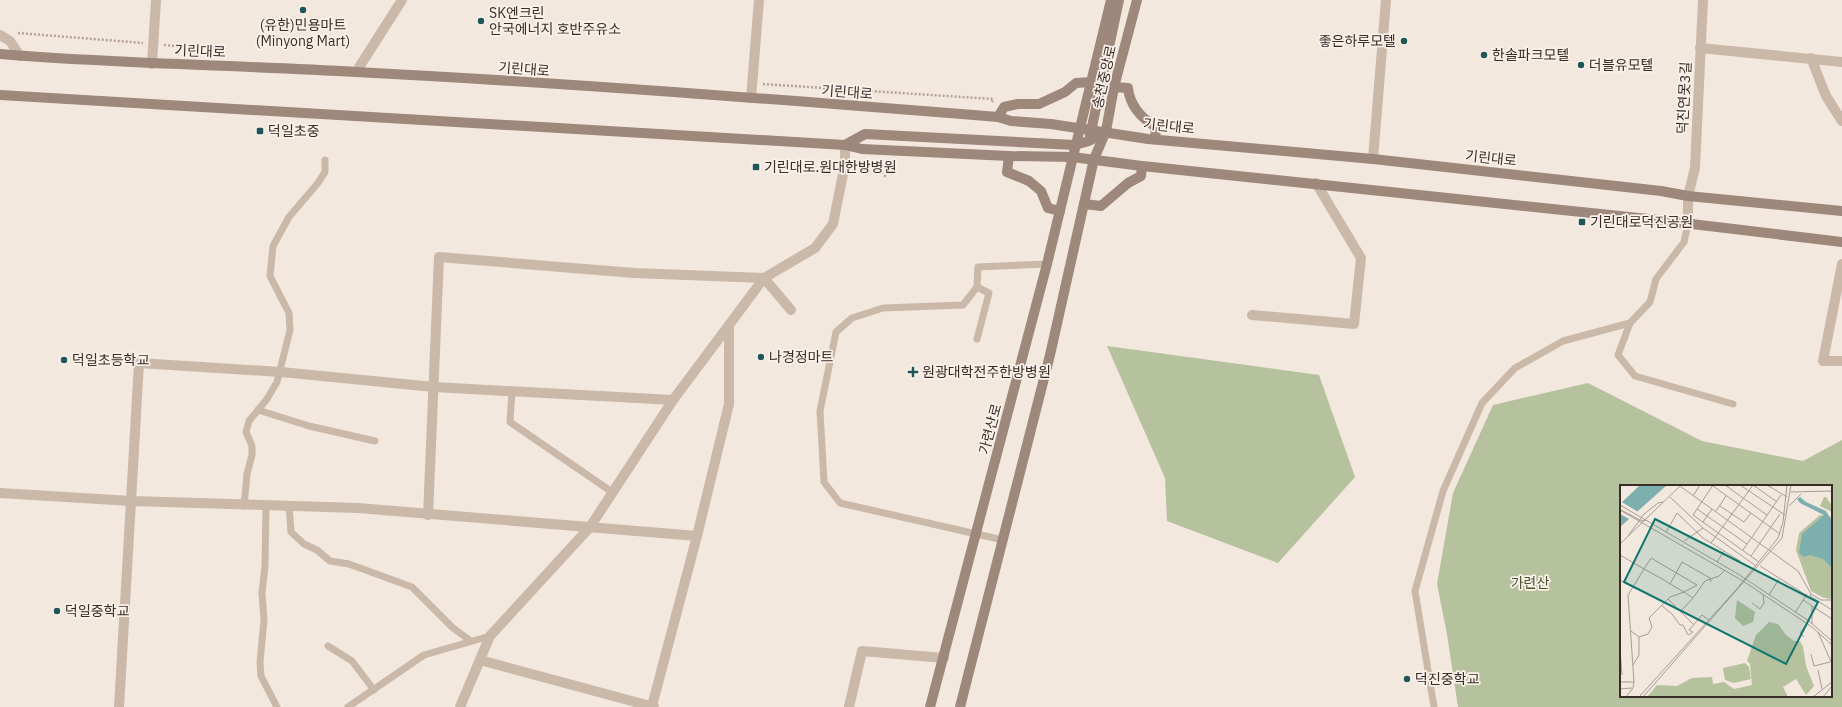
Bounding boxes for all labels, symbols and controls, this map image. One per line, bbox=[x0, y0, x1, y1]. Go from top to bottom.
place label: SK엔크린 안국에너지 호반주유소 bbox=[489, 4, 621, 38]
marker: (유한)민용마트 (Minyong Mart) bbox=[298, 5, 308, 15]
place label: (유한)민용마트 (Minyong Mart) bbox=[256, 16, 350, 50]
marker: SK엔크린 안국에너지 호반주유소 bbox=[476, 16, 486, 26]
place label: 좋은하루모텔 bbox=[1319, 32, 1396, 50]
marker: 좋은하루모텔 bbox=[1399, 36, 1409, 46]
street label: 기린대로 bbox=[174, 41, 226, 61]
street label: 송천중앙로 bbox=[1088, 43, 1120, 110]
place label: 한솔파크모텔 bbox=[1492, 46, 1569, 64]
marker: 한솔파크모텔 bbox=[1479, 50, 1489, 60]
place label: 더블유모텔 bbox=[1589, 56, 1653, 74]
street label: 기린대로 bbox=[498, 58, 550, 80]
marker: 더블유모텔 bbox=[1576, 60, 1586, 70]
street label: 덕진연못3길 bbox=[1673, 61, 1695, 135]
street label: 기린대로 bbox=[821, 81, 873, 103]
street label: 기린대로 bbox=[1142, 114, 1196, 138]
place label: 덕일초중 bbox=[268, 122, 320, 140]
marker: 덕일초중 bbox=[255, 126, 265, 136]
street label: 기린대로 bbox=[1464, 146, 1518, 170]
place label: 기린대로.원대한방병원 bbox=[764, 158, 897, 176]
marker: 기린대로.원대한방병원 bbox=[751, 162, 761, 172]
place label: 기린대로덕진공원 bbox=[1590, 213, 1693, 231]
marker: 기린대로덕진공원 bbox=[1577, 217, 1587, 227]
place label: 나경정마트 bbox=[769, 348, 834, 366]
place label: 덕일초등학교 bbox=[72, 351, 149, 369]
marker: 나경정마트 bbox=[756, 352, 766, 362]
marker: 덕일초등학교 bbox=[59, 355, 69, 365]
place label: 원광대학전주한방병원 bbox=[922, 363, 1051, 381]
marker: 원광대학전주한방병원 bbox=[907, 366, 919, 378]
street label: 가련산로 bbox=[975, 402, 1005, 456]
inset map bbox=[1620, 485, 1832, 697]
park label: 가련산 bbox=[1511, 574, 1549, 592]
place label: 덕일중학교 bbox=[65, 602, 130, 620]
marker: 덕일중학교 bbox=[52, 606, 62, 616]
place label: 덕진중학교 bbox=[1415, 670, 1480, 688]
marker: 덕진중학교 bbox=[1402, 674, 1412, 684]

